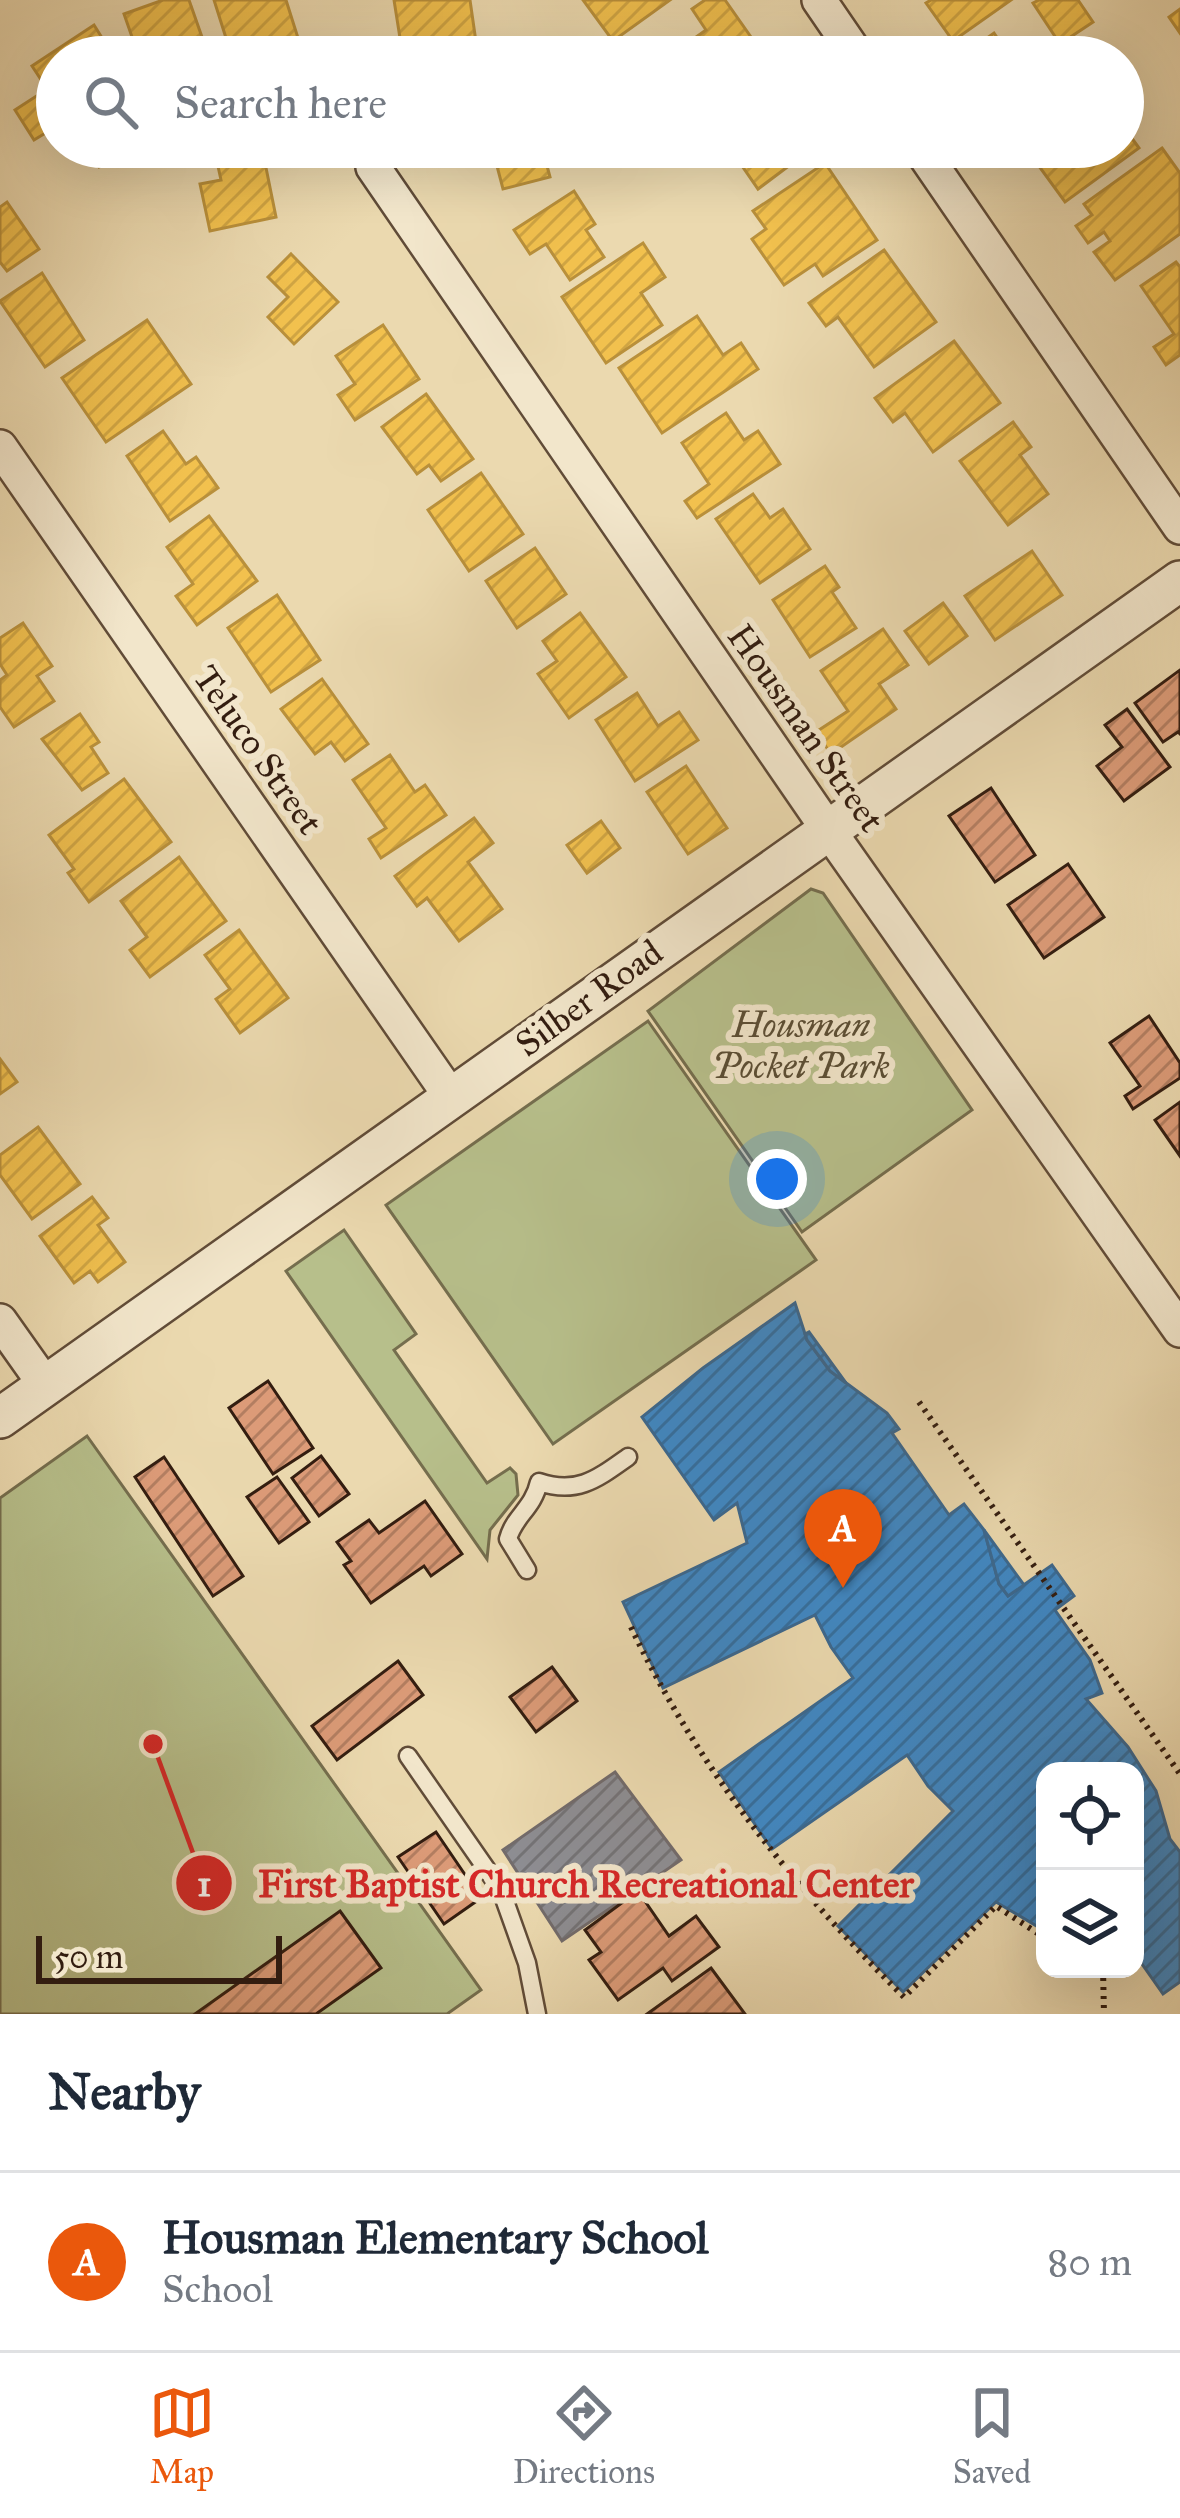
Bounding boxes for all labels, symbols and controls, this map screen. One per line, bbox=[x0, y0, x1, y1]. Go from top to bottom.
search box bbox=[36, 36, 1144, 168]
icon: search bbox=[78, 69, 144, 135]
text: Search here bbox=[174, 75, 387, 130]
street label: Housman Street bbox=[718, 616, 894, 841]
street label: Teluco Street bbox=[184, 657, 332, 843]
street label: Silber Road bbox=[507, 930, 671, 1066]
park label: Housman Pocket Park bbox=[712, 1003, 890, 1088]
your location bbox=[747, 1149, 807, 1209]
pin: A bbox=[804, 1489, 882, 1588]
map controls bbox=[1036, 1762, 1144, 1978]
button: locate bbox=[1036, 1762, 1144, 1870]
callout: First Baptist Church Recreational Center bbox=[174, 1846, 938, 1921]
text: First Baptist Church Recreational Center bbox=[258, 1860, 915, 1908]
text: 1 bbox=[197, 1862, 211, 1906]
button: layers bbox=[1036, 1870, 1144, 1978]
scale bar bbox=[36, 1930, 282, 1983]
text: 50 m bbox=[54, 1937, 123, 1977]
text: Nearby bbox=[48, 2061, 200, 2123]
text: Housman Elementary School bbox=[162, 2210, 709, 2265]
text: A bbox=[74, 2238, 100, 2286]
text: 80 m bbox=[1047, 2238, 1132, 2286]
text: School bbox=[162, 2265, 273, 2313]
tab: Map bbox=[149, 2380, 215, 2492]
tab: Directions bbox=[513, 2380, 655, 2492]
tab: Saved bbox=[953, 2380, 1031, 2492]

